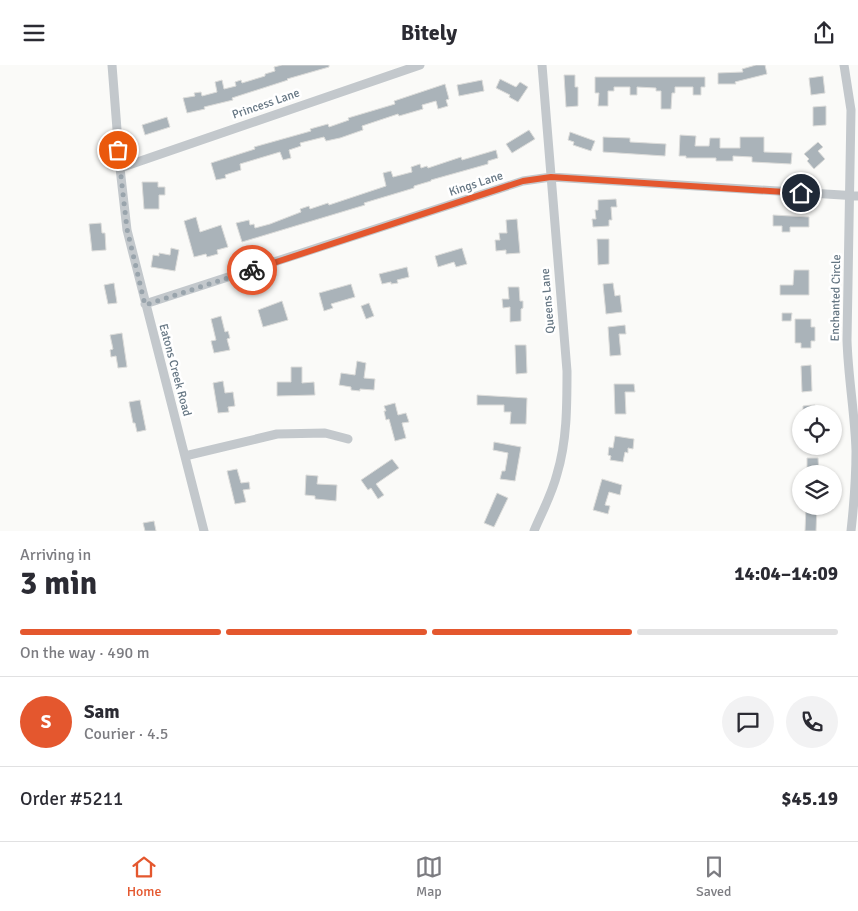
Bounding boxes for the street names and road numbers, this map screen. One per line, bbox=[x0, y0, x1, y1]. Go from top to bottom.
street label: Princess Lane bbox=[230, 85, 302, 123]
street label: Kings Lane bbox=[447, 168, 505, 200]
street label: Enchanted Circle bbox=[828, 254, 844, 342]
street label: Queens Lane bbox=[538, 268, 558, 334]
street label: Eatons Creek Road bbox=[155, 322, 195, 418]

